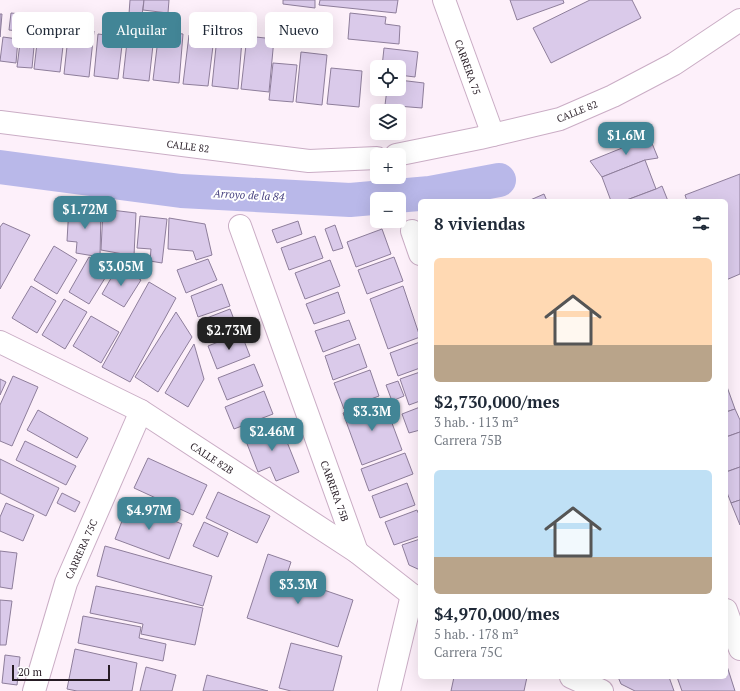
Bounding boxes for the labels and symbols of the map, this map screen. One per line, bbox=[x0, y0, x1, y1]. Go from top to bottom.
street label: CARRERA 75 bbox=[452, 38, 484, 97]
street label: CALLE 82 bbox=[555, 97, 600, 126]
pin: $1.6M bbox=[598, 122, 654, 156]
street label: CALLE 82 bbox=[166, 137, 210, 156]
water label: Arroyo de la 84 bbox=[212, 186, 285, 204]
pin: $1.72M bbox=[52, 196, 118, 230]
pin: $3.05M bbox=[88, 253, 154, 287]
pin: $2.73M bbox=[196, 317, 262, 351]
pin: $3.3M bbox=[344, 398, 400, 432]
pin: $2.46M bbox=[239, 418, 305, 452]
street label: CALLE 82B bbox=[188, 440, 236, 477]
street label: CARRERA 75B bbox=[318, 459, 352, 523]
pin: $4.97M bbox=[116, 497, 182, 531]
street label: CARRERA 75C bbox=[62, 517, 100, 581]
pin: $3.3M bbox=[270, 571, 326, 605]
scale bar bbox=[12, 663, 110, 682]

